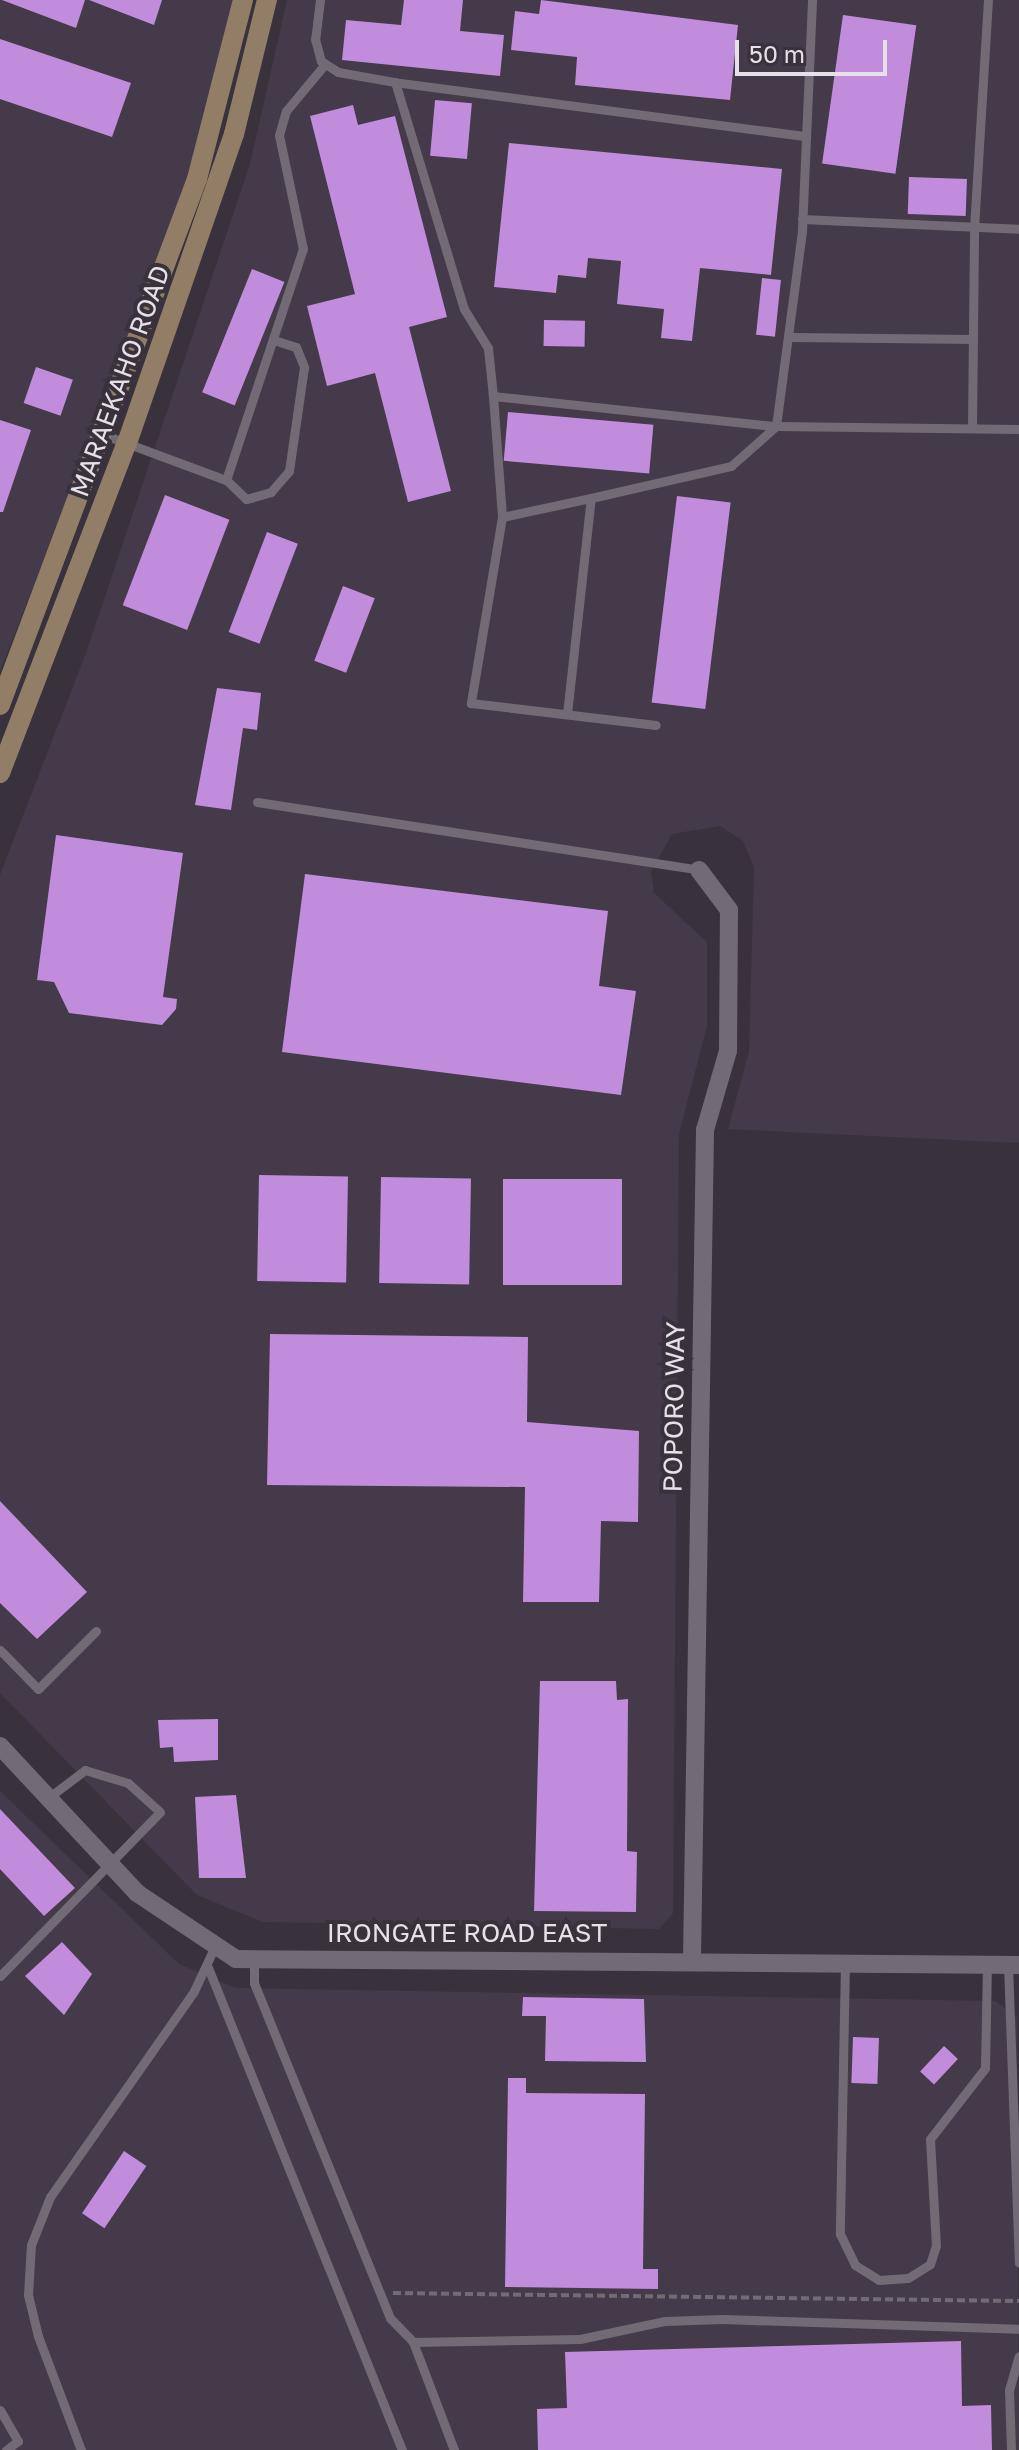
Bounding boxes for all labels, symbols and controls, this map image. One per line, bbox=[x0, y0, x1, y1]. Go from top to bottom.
scale bar bbox=[739, 24, 891, 74]
text: 50 m bbox=[749, 39, 805, 68]
street label: MARAEKAHO ROAD bbox=[64, 261, 176, 501]
street label: POPORO WAY bbox=[657, 1321, 691, 1493]
street label: IRONGATE ROAD EAST bbox=[327, 1917, 607, 1949]

